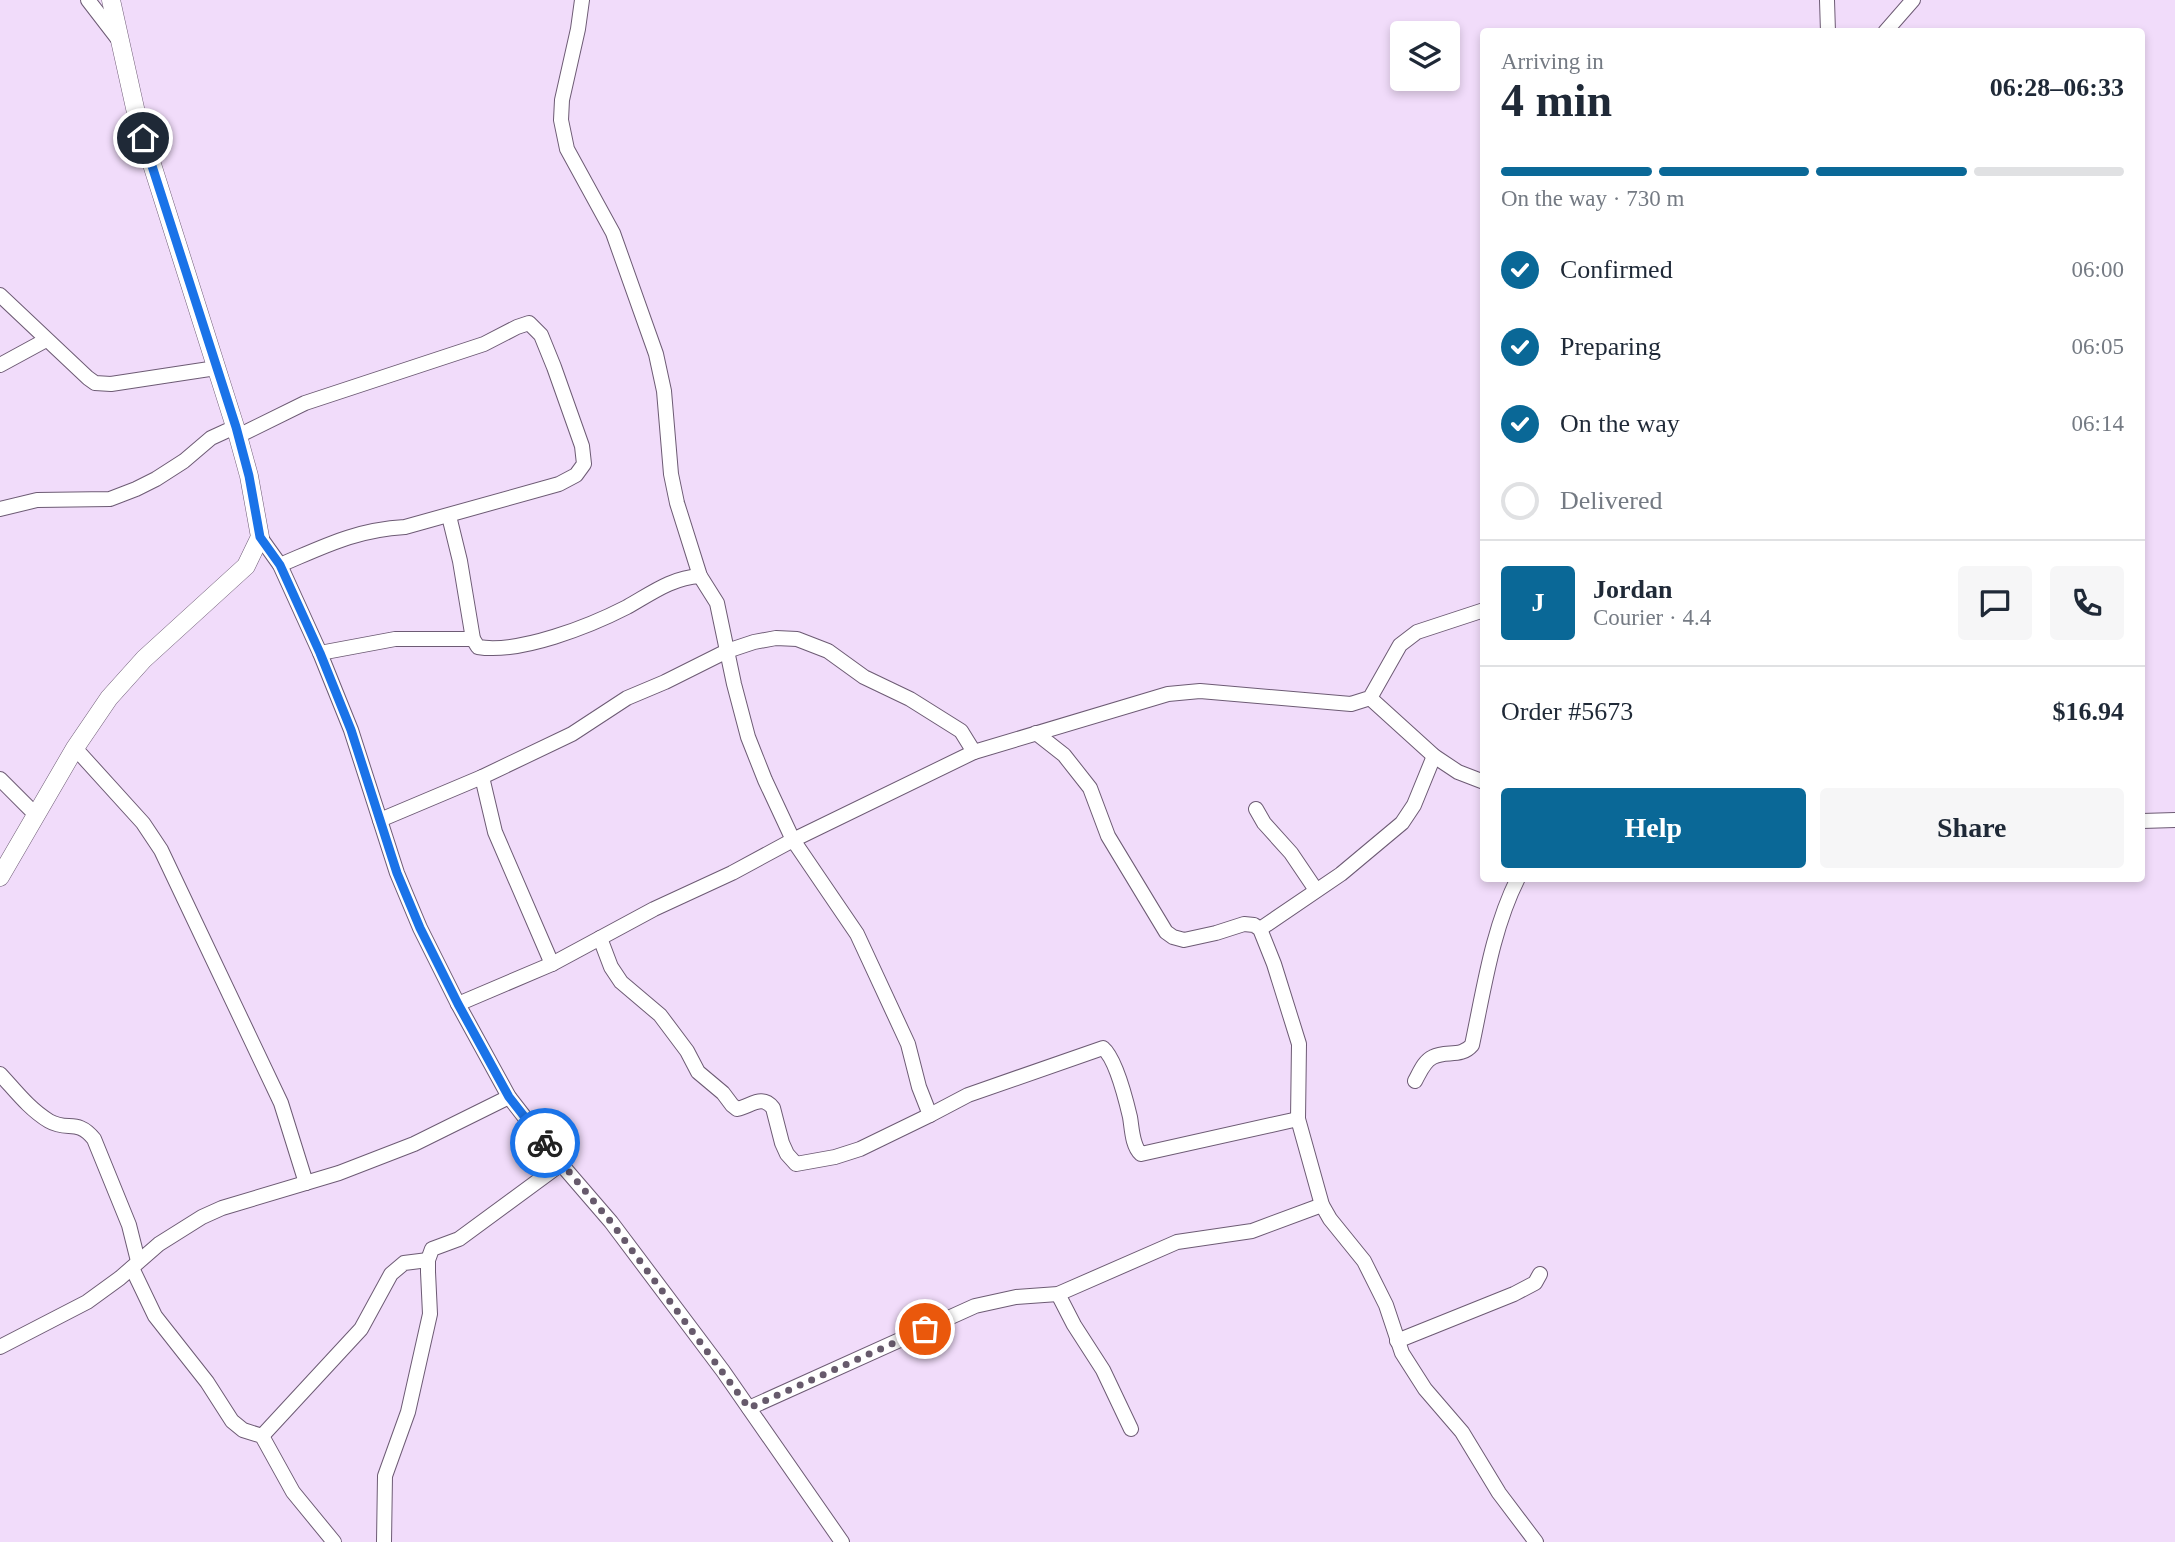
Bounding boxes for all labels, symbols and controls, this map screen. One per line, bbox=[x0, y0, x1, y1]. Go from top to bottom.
map controls bbox=[1390, 21, 1460, 91]
button: layers bbox=[1390, 21, 1460, 91]
text: Arriving in bbox=[1501, 49, 1604, 74]
text: 06:28–06:33 bbox=[1990, 73, 2124, 102]
text: 4 min bbox=[1501, 75, 1612, 126]
pin bbox=[113, 108, 173, 168]
icon: home bbox=[124, 119, 162, 157]
text: On the way · 730 m bbox=[1501, 186, 1684, 211]
icon: check bbox=[1501, 251, 1539, 289]
text: Confirmed bbox=[1560, 255, 1673, 284]
text: 06:00 bbox=[2072, 257, 2124, 282]
icon: check bbox=[1501, 328, 1539, 366]
text: Preparing bbox=[1560, 332, 1661, 361]
text: 06:05 bbox=[2072, 334, 2124, 359]
icon: check bbox=[1501, 405, 1539, 443]
text: On the way bbox=[1560, 409, 1680, 438]
text: 06:14 bbox=[2072, 411, 2124, 436]
text: Delivered bbox=[1560, 486, 1663, 515]
button: chat bbox=[1958, 566, 2032, 640]
button: phone bbox=[2050, 566, 2124, 640]
text: Jordan bbox=[1593, 575, 1672, 604]
text: J bbox=[1532, 588, 1545, 617]
text: Courier · 4.4 bbox=[1593, 605, 1711, 630]
text: Order #5673 bbox=[1501, 697, 1633, 726]
text: $16.94 bbox=[2053, 697, 2124, 726]
button: Help bbox=[1501, 788, 1806, 868]
button: Share bbox=[1820, 788, 2124, 868]
courier bbox=[510, 1108, 580, 1178]
icon: bike bbox=[526, 1124, 564, 1162]
pin bbox=[895, 1299, 955, 1359]
icon: bag bbox=[906, 1310, 944, 1348]

